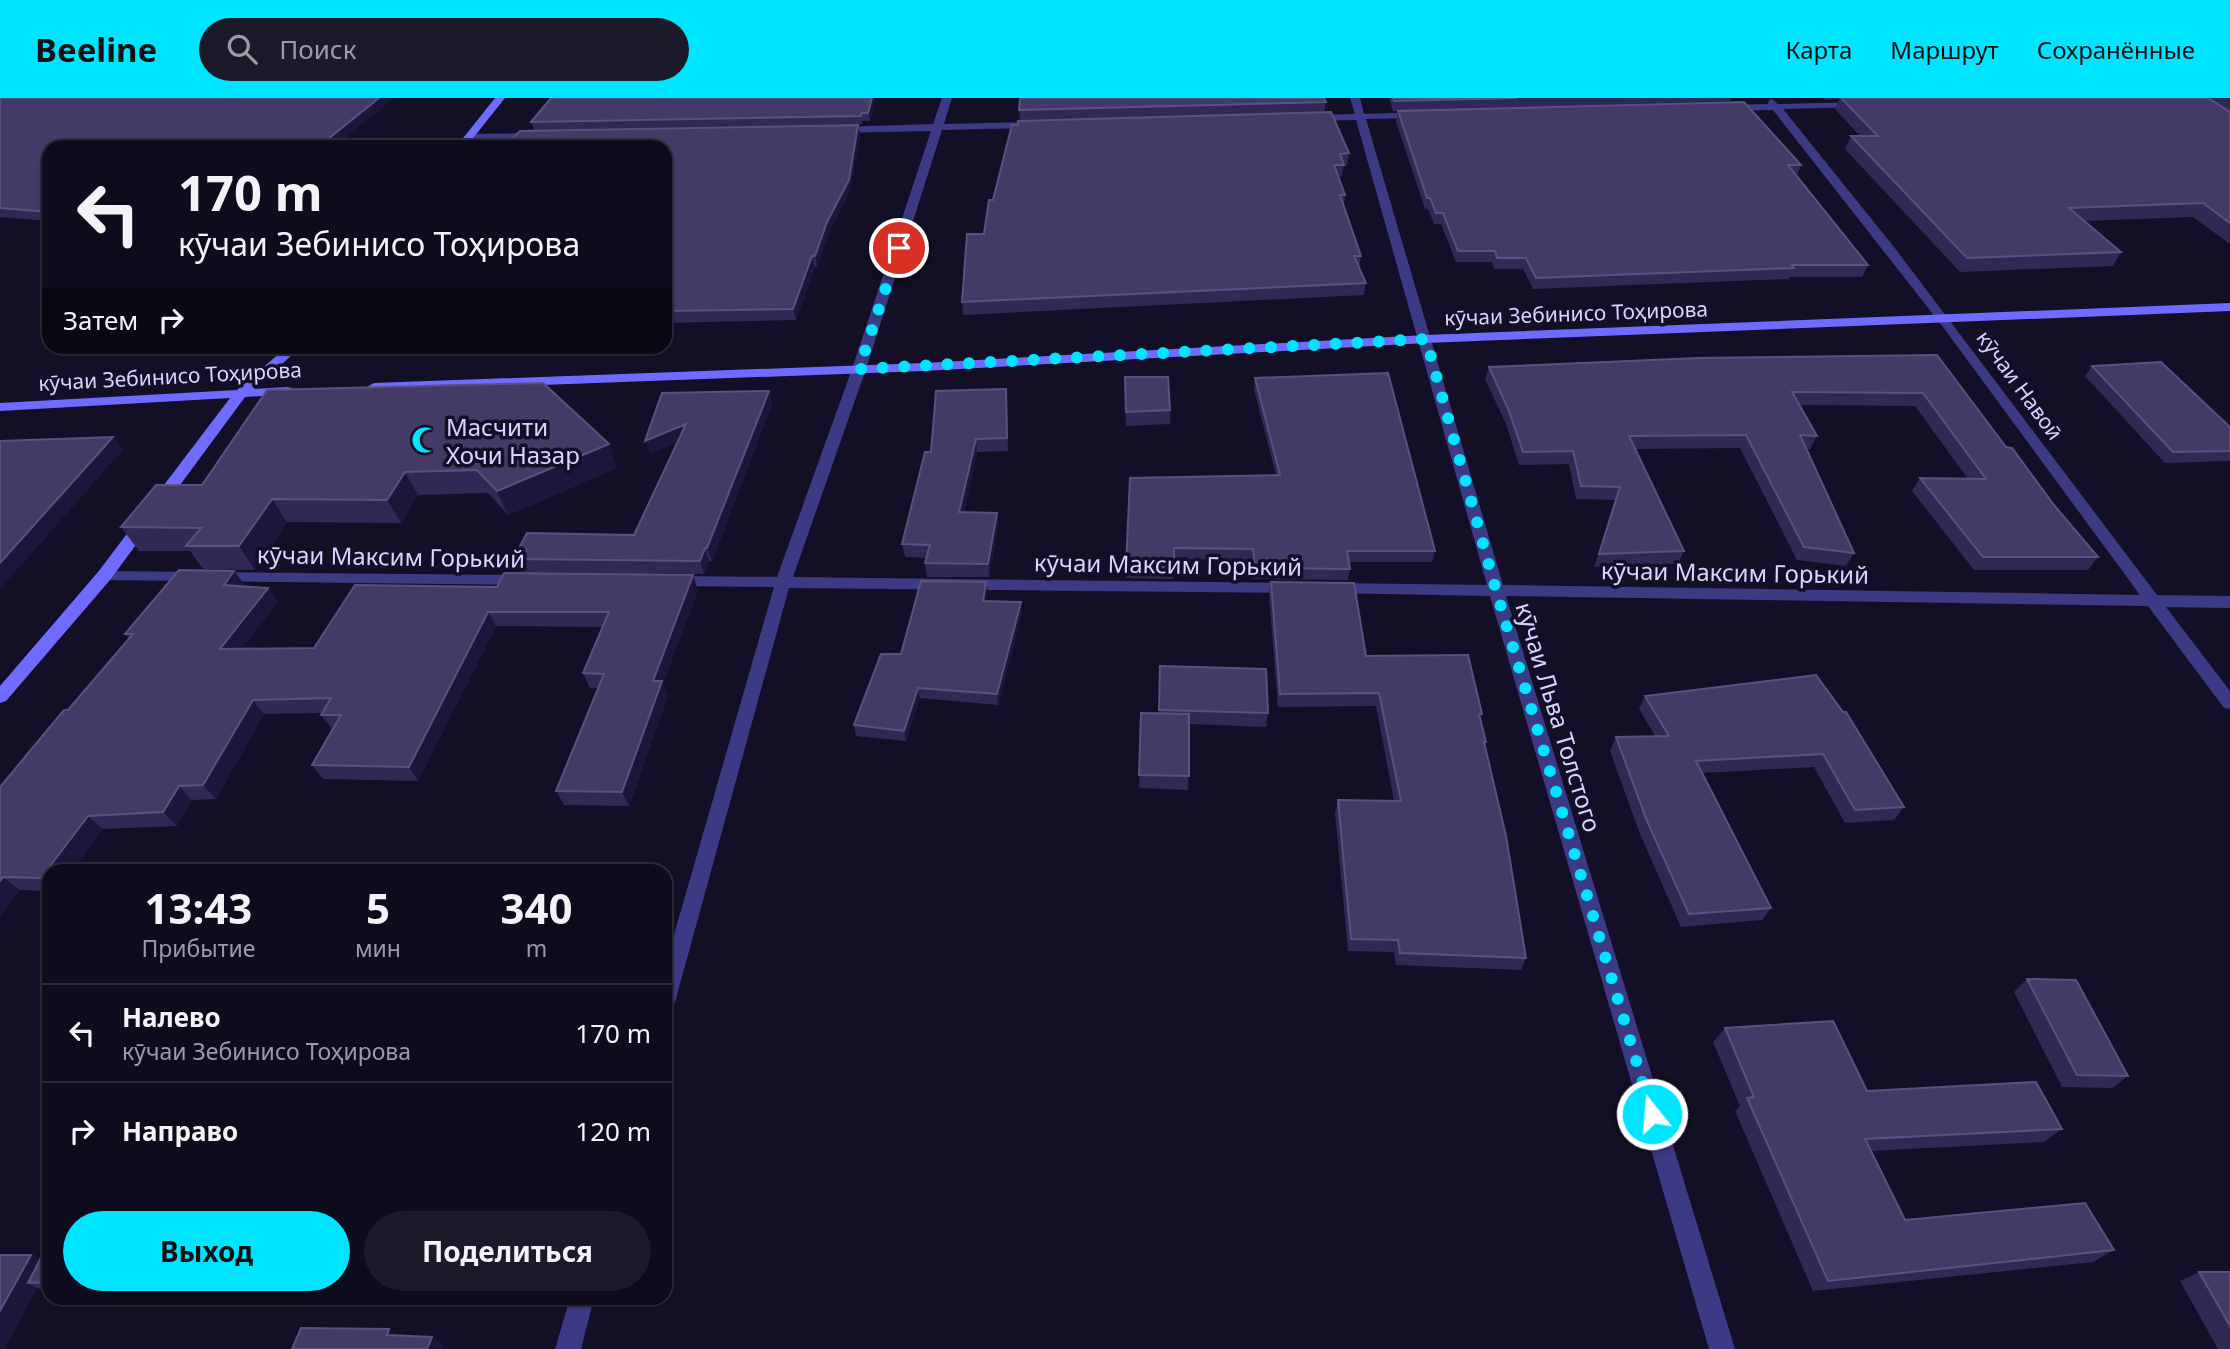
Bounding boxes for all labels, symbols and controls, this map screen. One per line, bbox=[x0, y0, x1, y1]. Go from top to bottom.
search box bbox=[199, 18, 689, 81]
text: Beeline bbox=[35, 27, 157, 72]
icon: search bbox=[223, 30, 261, 68]
text: Поиск bbox=[279, 31, 356, 67]
text: Карта bbox=[1785, 33, 1852, 66]
text: Маршрут bbox=[1890, 33, 1999, 66]
text: Сохранённые bbox=[2037, 33, 2195, 66]
text: 170 m bbox=[178, 159, 323, 225]
icon: left bbox=[63, 168, 154, 259]
pin bbox=[869, 218, 929, 278]
text: кӯчаи Зебинисо Тоҳирова bbox=[178, 222, 580, 265]
icon: arrive bbox=[880, 229, 918, 267]
street label: кӯчаи Зебинисо Тоҳирова bbox=[1444, 294, 1708, 332]
icon: right bbox=[152, 301, 190, 339]
text: Затем bbox=[63, 302, 138, 338]
street label: кӯчаи Навоӣ bbox=[1971, 325, 2069, 445]
street label: кӯчаи Зебинисо Тоҳирова bbox=[37, 355, 303, 397]
place label: Масчити Хочи Назар bbox=[446, 410, 580, 471]
mosque icon: Масчити Хочи Назар bbox=[410, 425, 440, 455]
street label: кӯчаи Максим Горький bbox=[257, 537, 525, 575]
street label: кӯчаи Максим Горький bbox=[1034, 545, 1302, 583]
street label: кӯчаи Максим Горький bbox=[1601, 553, 1869, 591]
street label: кӯчаи Льва Толстого bbox=[1508, 598, 1610, 836]
text: 13:43 bbox=[145, 879, 252, 936]
text: 5 bbox=[366, 879, 390, 936]
text: 340 bbox=[500, 879, 573, 936]
text: Прибытие bbox=[141, 932, 255, 964]
text: мин bbox=[355, 932, 401, 964]
text: m bbox=[526, 932, 547, 964]
text: Налево bbox=[122, 999, 221, 1035]
icon: left bbox=[63, 1014, 101, 1052]
text: 170 m bbox=[575, 1015, 651, 1051]
text: кӯчаи Зебинисо Тоҳирова bbox=[122, 1035, 411, 1067]
position arrow bbox=[1615, 1077, 1689, 1151]
icon: right bbox=[63, 1112, 101, 1150]
text: Направо bbox=[122, 1113, 238, 1149]
text: 120 m bbox=[575, 1113, 651, 1149]
button: Выход bbox=[63, 1211, 350, 1291]
button: Поделиться bbox=[364, 1211, 651, 1291]

